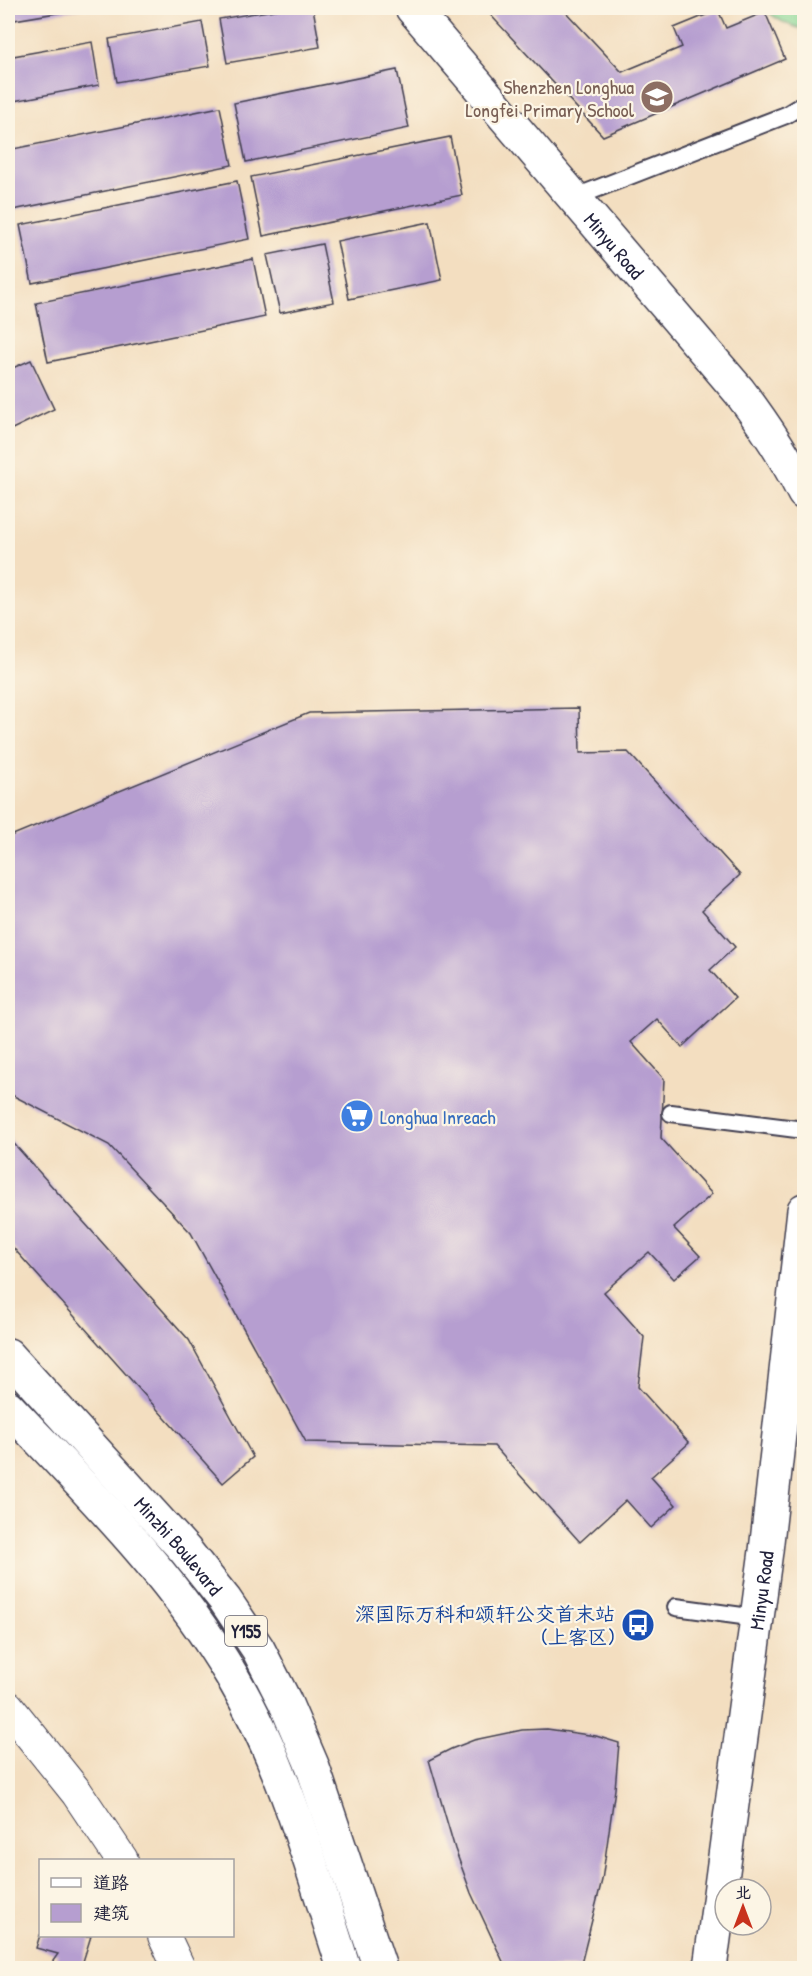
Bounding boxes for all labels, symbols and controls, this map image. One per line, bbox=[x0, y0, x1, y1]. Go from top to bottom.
place label: Shenzhen Longhua Longfei Primary School bbox=[466, 73, 635, 123]
school or university icon: Shenzhen Longhua Longfei Primary School bbox=[639, 79, 675, 115]
street label: Minyu Road bbox=[579, 206, 651, 284]
supermarket icon: Longhua Inreach bbox=[339, 1098, 375, 1134]
place label: Longhua Inreach bbox=[380, 1103, 496, 1130]
street label: Minzhi Boulevard bbox=[129, 1490, 229, 1601]
street label: Minyu Road bbox=[742, 1549, 779, 1631]
place label: 深国际万科和颂轩公交首末站 (上客区) bbox=[355, 1600, 615, 1650]
bus stop icon: 深国际万科和颂轩公交首末站 (上客区) bbox=[620, 1607, 656, 1643]
road number: Y155 bbox=[225, 1616, 267, 1646]
legend bbox=[39, 1859, 234, 1937]
text: 道路 bbox=[93, 1870, 129, 1895]
north arrow bbox=[713, 1877, 773, 1937]
text: 北 bbox=[735, 1881, 751, 1903]
text: 建筑 bbox=[93, 1900, 129, 1925]

